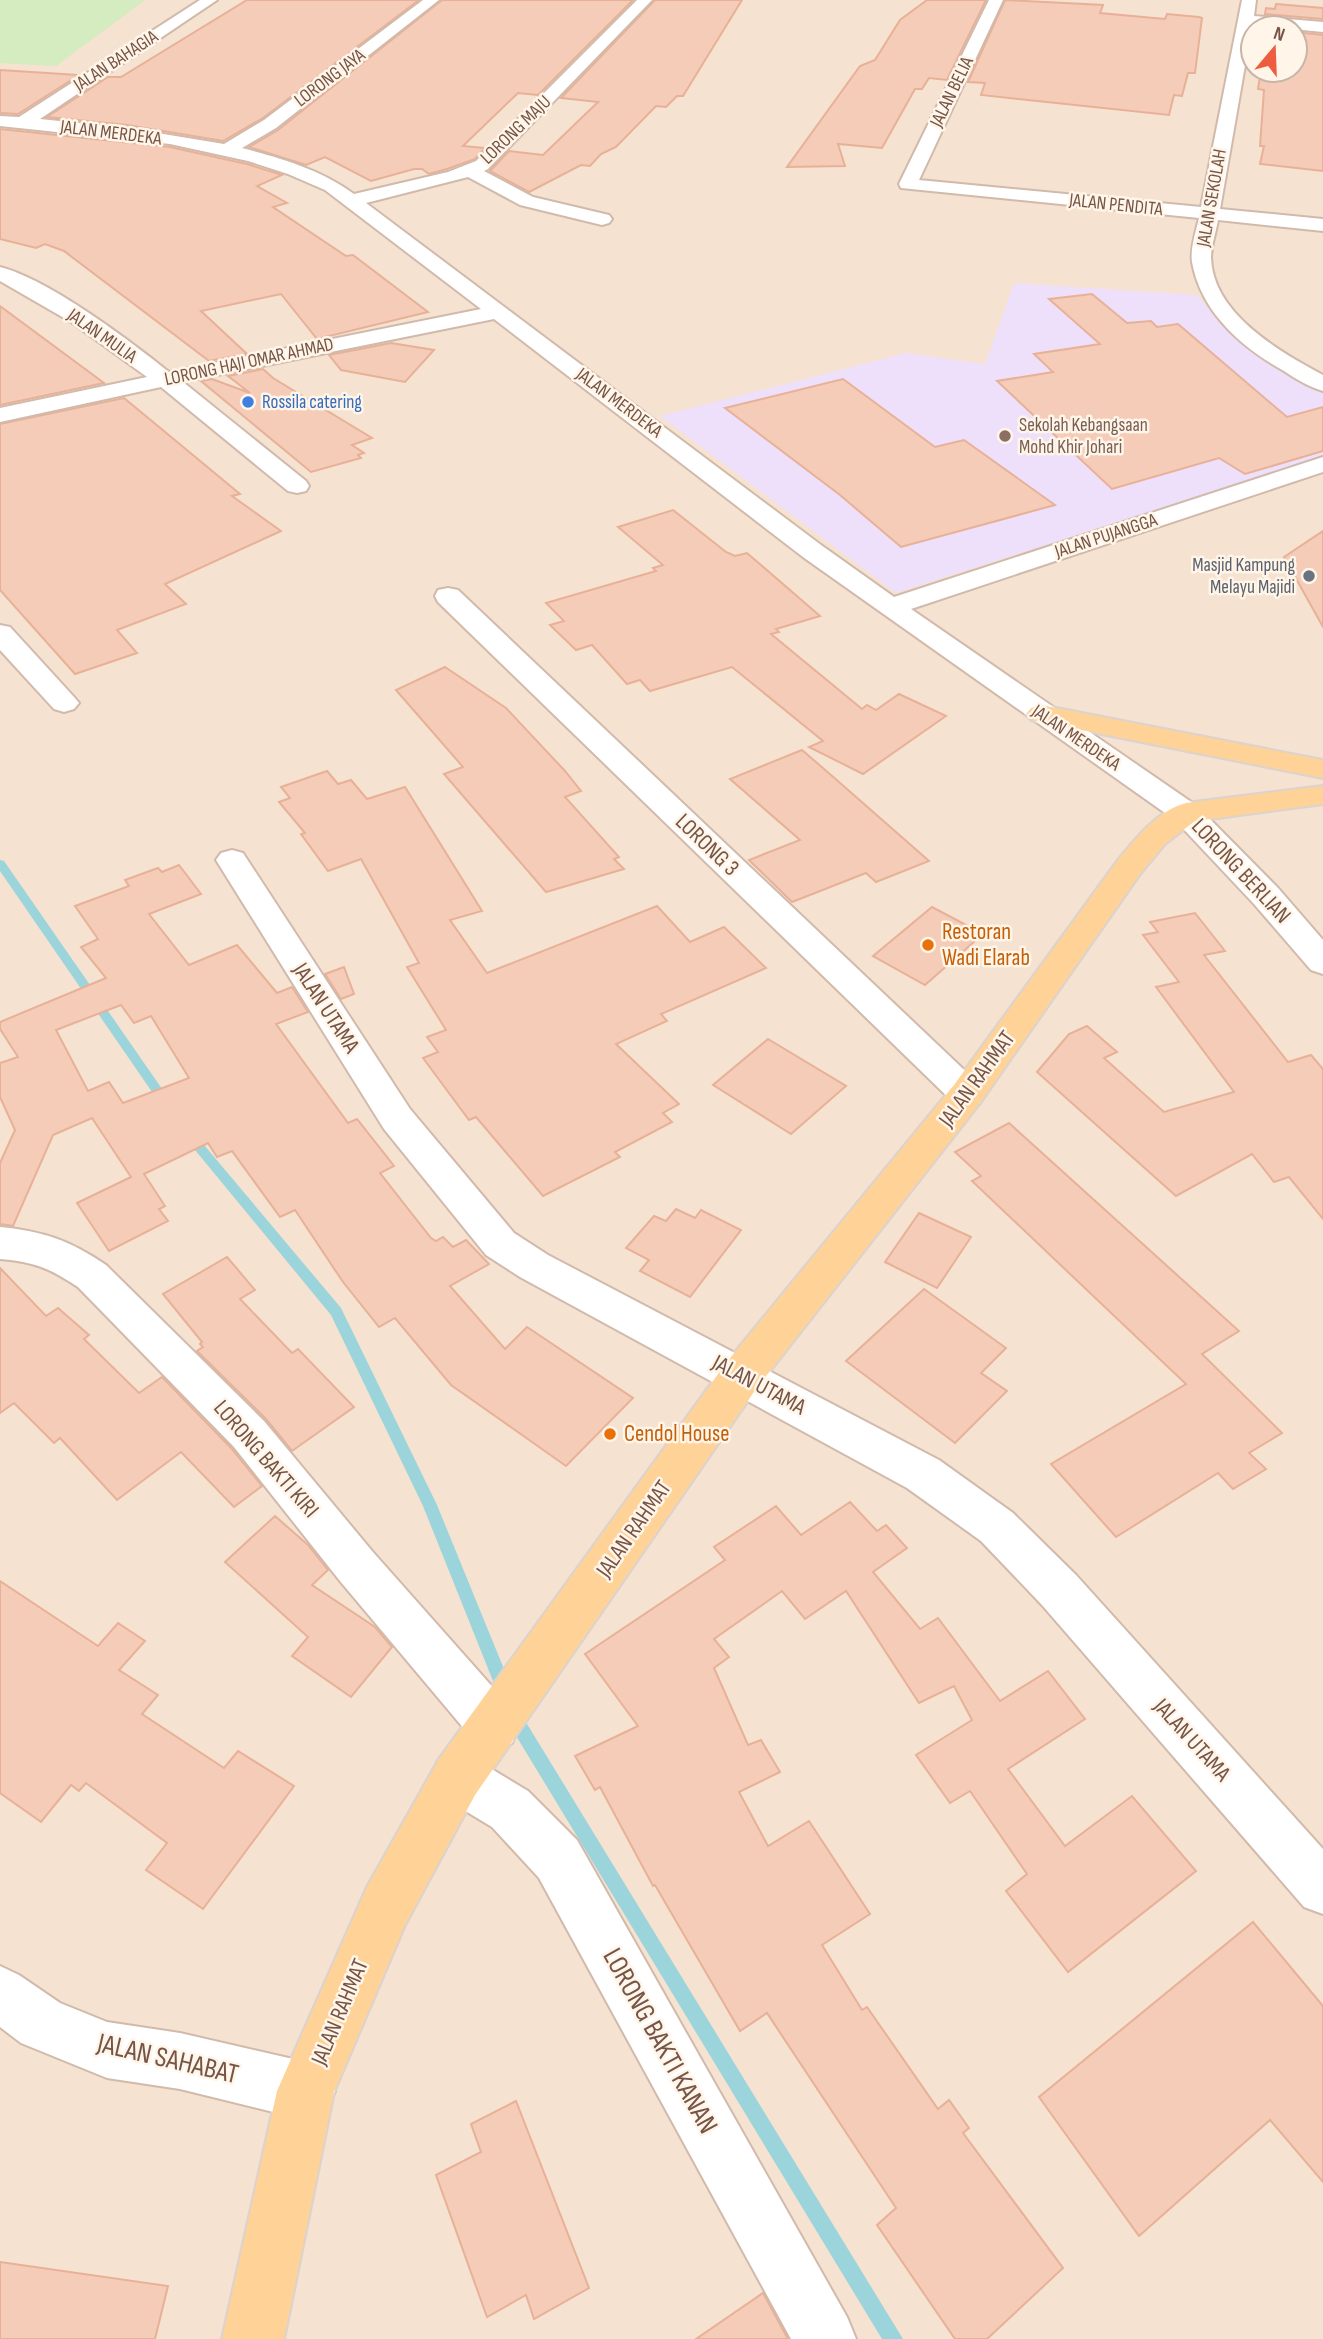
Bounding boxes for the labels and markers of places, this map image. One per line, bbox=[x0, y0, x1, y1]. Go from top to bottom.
place label: Rossila catering bbox=[262, 391, 362, 414]
marker: Rossila catering bbox=[240, 394, 256, 410]
place label: Sekolah Kebangsaan Mohd Khir Johari bbox=[1019, 414, 1148, 459]
marker: Sekolah Kebangsaan Mohd Khir Johari bbox=[997, 428, 1013, 444]
place label: Masjid Kampung Melayu Majidi bbox=[1192, 554, 1295, 599]
marker: Masjid Kampung Melayu Majidi bbox=[1301, 568, 1317, 584]
place label: Restoran Wadi Elarab bbox=[942, 918, 1030, 972]
marker: Restoran Wadi Elarab bbox=[920, 937, 936, 953]
place label: Cendol House bbox=[624, 1420, 729, 1448]
marker: Cendol House bbox=[602, 1426, 618, 1442]

